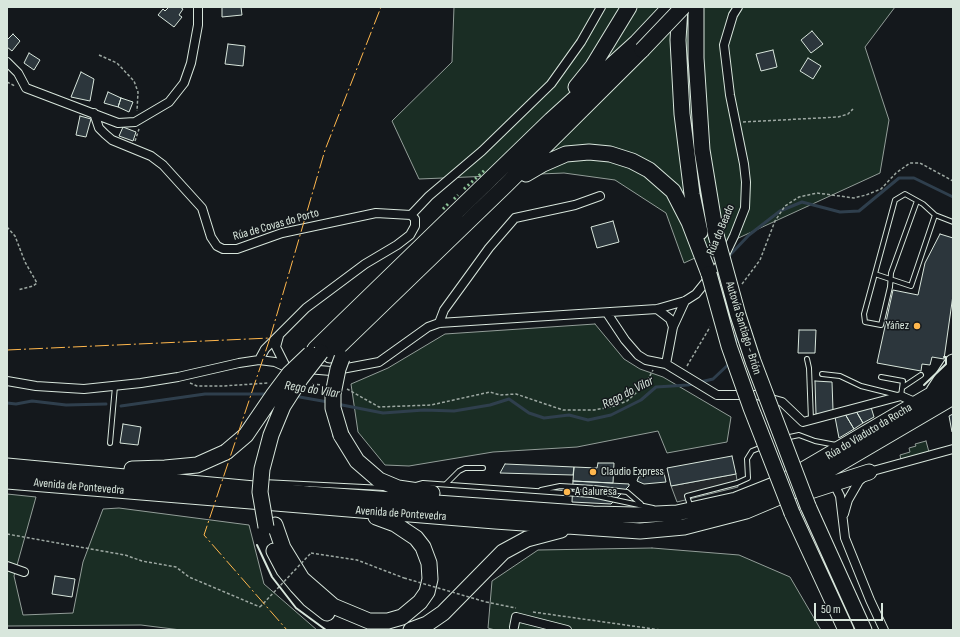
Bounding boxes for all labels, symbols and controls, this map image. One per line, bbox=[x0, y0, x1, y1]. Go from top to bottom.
street label: Rúa do Beado bbox=[704, 202, 738, 258]
street label: Rúa de Covas do Porto bbox=[231, 206, 321, 244]
street label: Autovía Santiago - Brión bbox=[722, 280, 764, 376]
place label: Yáñez bbox=[886, 319, 909, 333]
marker: Yáñez bbox=[912, 321, 922, 331]
water label: Rego do Vilar bbox=[600, 373, 656, 413]
water label: Rego do Vilar bbox=[283, 378, 341, 402]
street label: Rúa do Viaduto da Rocha bbox=[823, 401, 915, 463]
place label: Claudio Express bbox=[601, 465, 664, 479]
marker: Claudio Express bbox=[588, 467, 598, 477]
street label: Avenida de Pontevedra bbox=[33, 476, 125, 498]
place label: A Galuresa bbox=[575, 485, 617, 499]
marker: A Galuresa bbox=[562, 487, 572, 497]
street label: Avenida de Pontevedra bbox=[355, 504, 447, 524]
scale bar bbox=[816, 595, 885, 621]
text: 50 m bbox=[821, 602, 841, 617]

